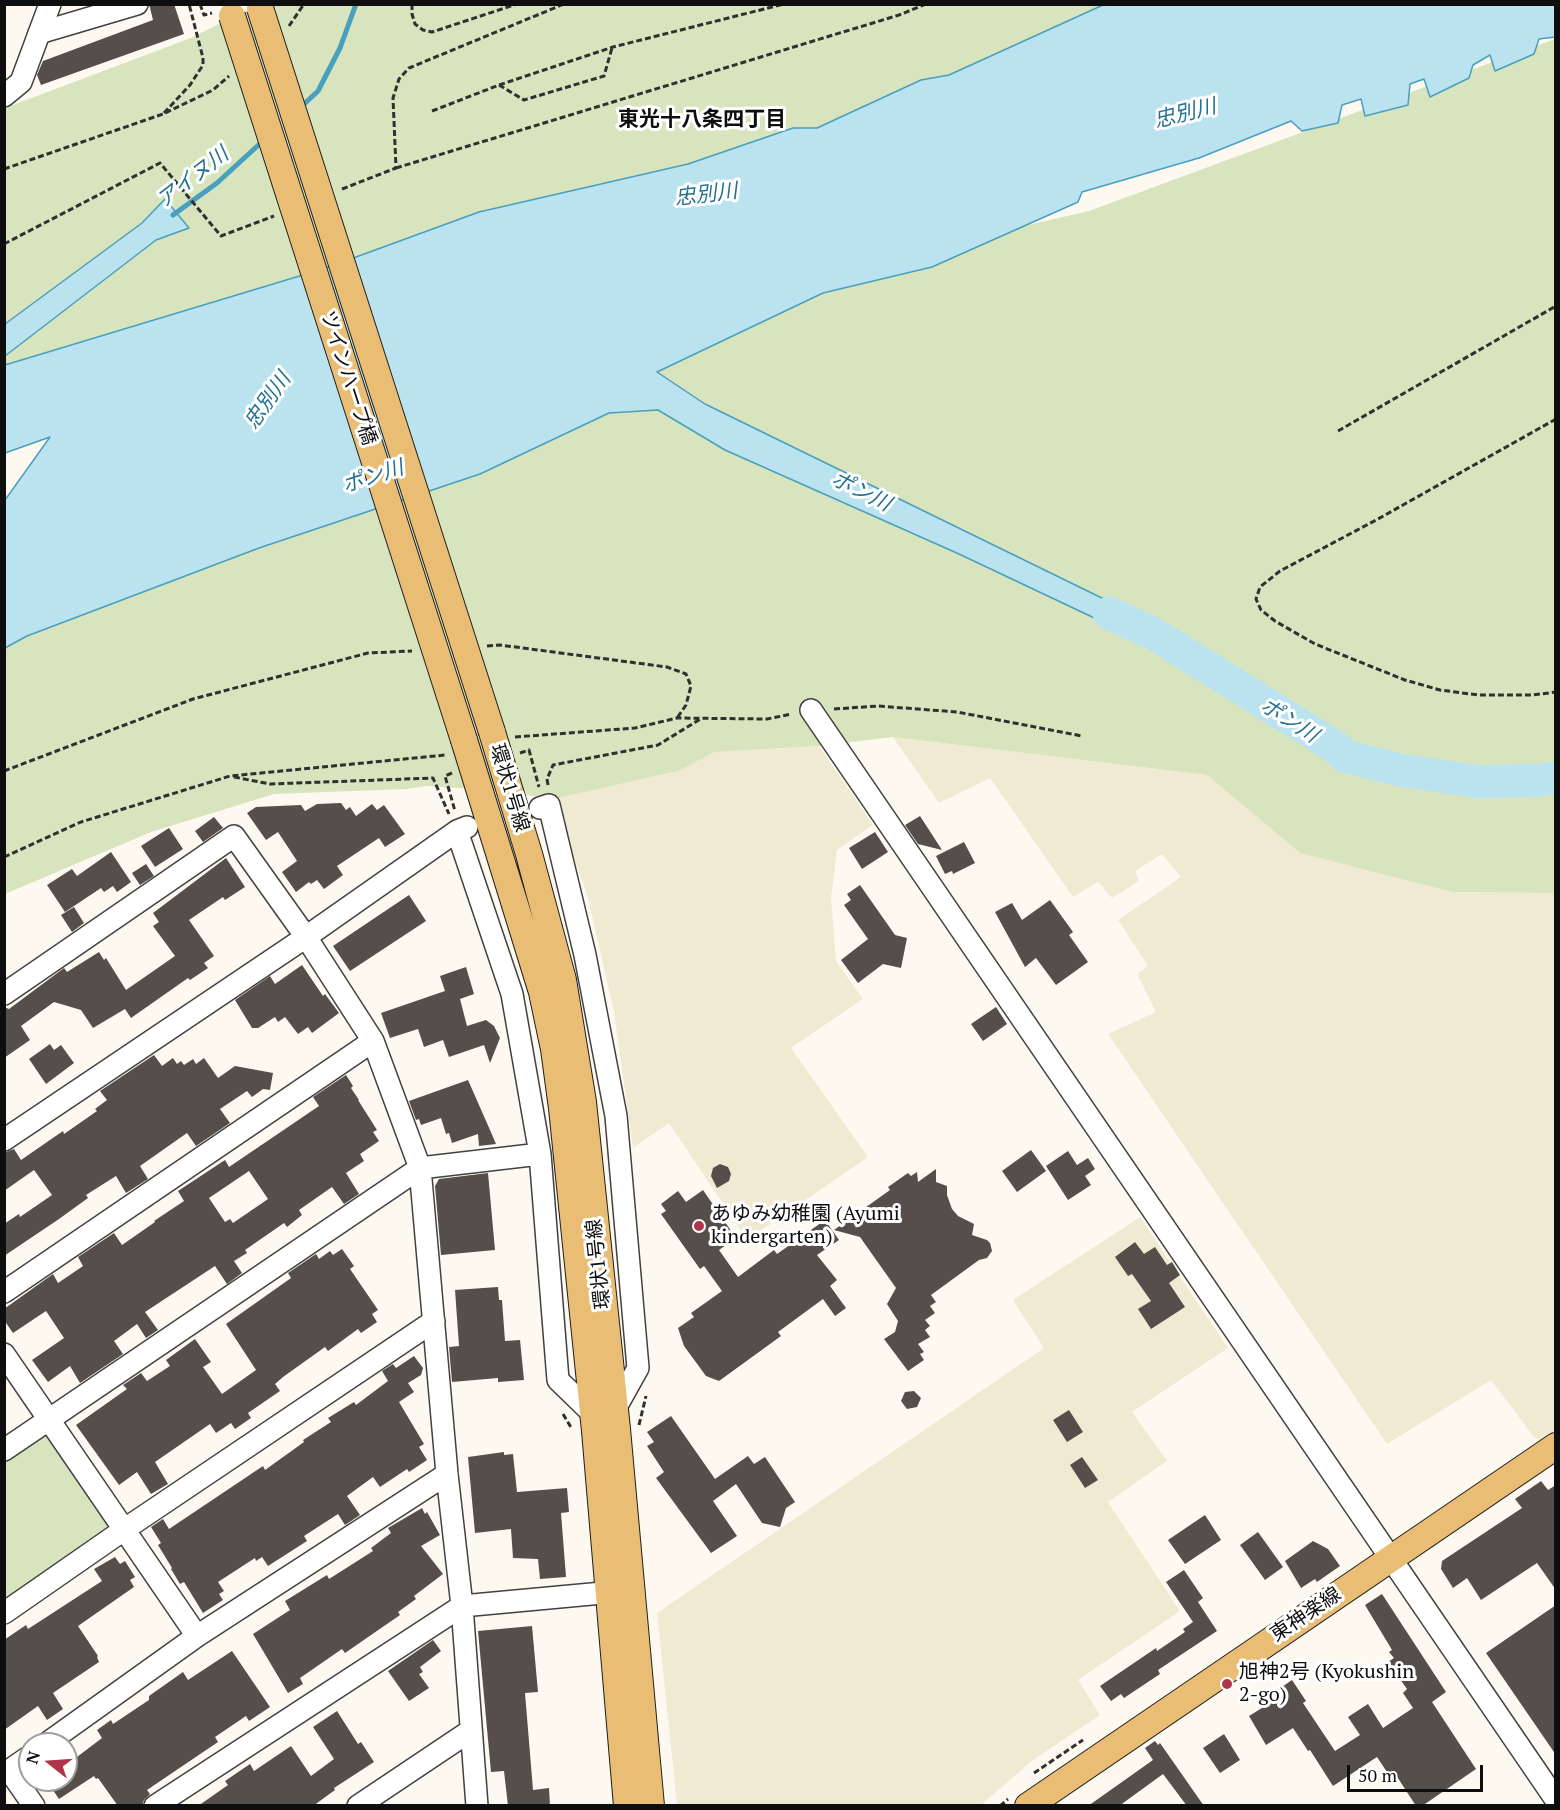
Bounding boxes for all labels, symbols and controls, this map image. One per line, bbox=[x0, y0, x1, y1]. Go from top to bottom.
water label: 忠別川 bbox=[1151, 94, 1219, 134]
district label: 東光十八条四丁目 bbox=[618, 107, 786, 133]
water label: アイヌ川 bbox=[152, 142, 234, 214]
water label: 忠別川 bbox=[673, 179, 739, 211]
street label: ツインハープ橋 bbox=[315, 308, 381, 448]
water label: 忠別川 bbox=[240, 368, 296, 434]
water label: ポン川 bbox=[339, 455, 407, 499]
water label: ポン川 bbox=[827, 467, 895, 517]
water label: ポン川 bbox=[1256, 694, 1322, 748]
street label: 環状1号線 bbox=[484, 741, 534, 835]
place label: あゆみ幼稚園 (Ayumi kindergarten) bbox=[711, 1202, 900, 1249]
street label: 環状1号線 bbox=[582, 1218, 616, 1310]
marker: あゆみ幼稚園 (Ayumi kindergarten) bbox=[692, 1219, 706, 1233]
street label: 東神楽線 bbox=[1266, 1583, 1346, 1647]
place label: 旭神2号 (Kyokushin 2-go) bbox=[1239, 1660, 1414, 1707]
marker: 旭神2号 (Kyokushin 2-go) bbox=[1220, 1677, 1234, 1691]
north arrow bbox=[18, 1732, 78, 1792]
text: N bbox=[20, 1748, 45, 1766]
scale bar bbox=[1350, 1753, 1486, 1791]
text: 50 m bbox=[1358, 1763, 1397, 1787]

